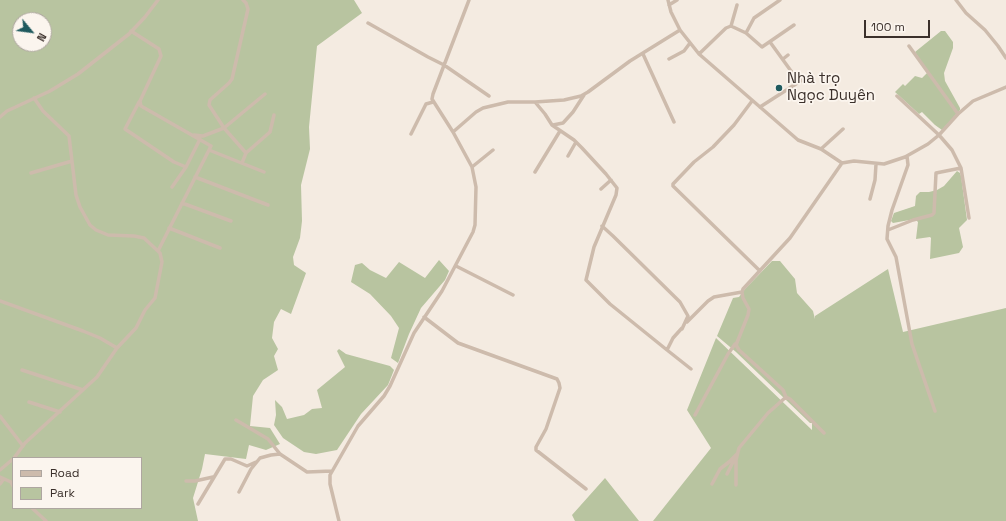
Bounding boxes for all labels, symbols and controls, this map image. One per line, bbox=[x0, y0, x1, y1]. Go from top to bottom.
north arrow bbox=[12, 12, 52, 52]
scale bar bbox=[866, 12, 932, 38]
text: 100 m bbox=[871, 19, 905, 35]
text: N bbox=[34, 31, 50, 44]
place label: Nhà trọ Ngọc Duyên bbox=[787, 70, 875, 105]
marker: Nhà trọ Ngọc Duyên bbox=[774, 83, 784, 93]
legend bbox=[12, 457, 142, 509]
text: Road bbox=[50, 465, 79, 481]
text: Park bbox=[50, 485, 75, 501]

